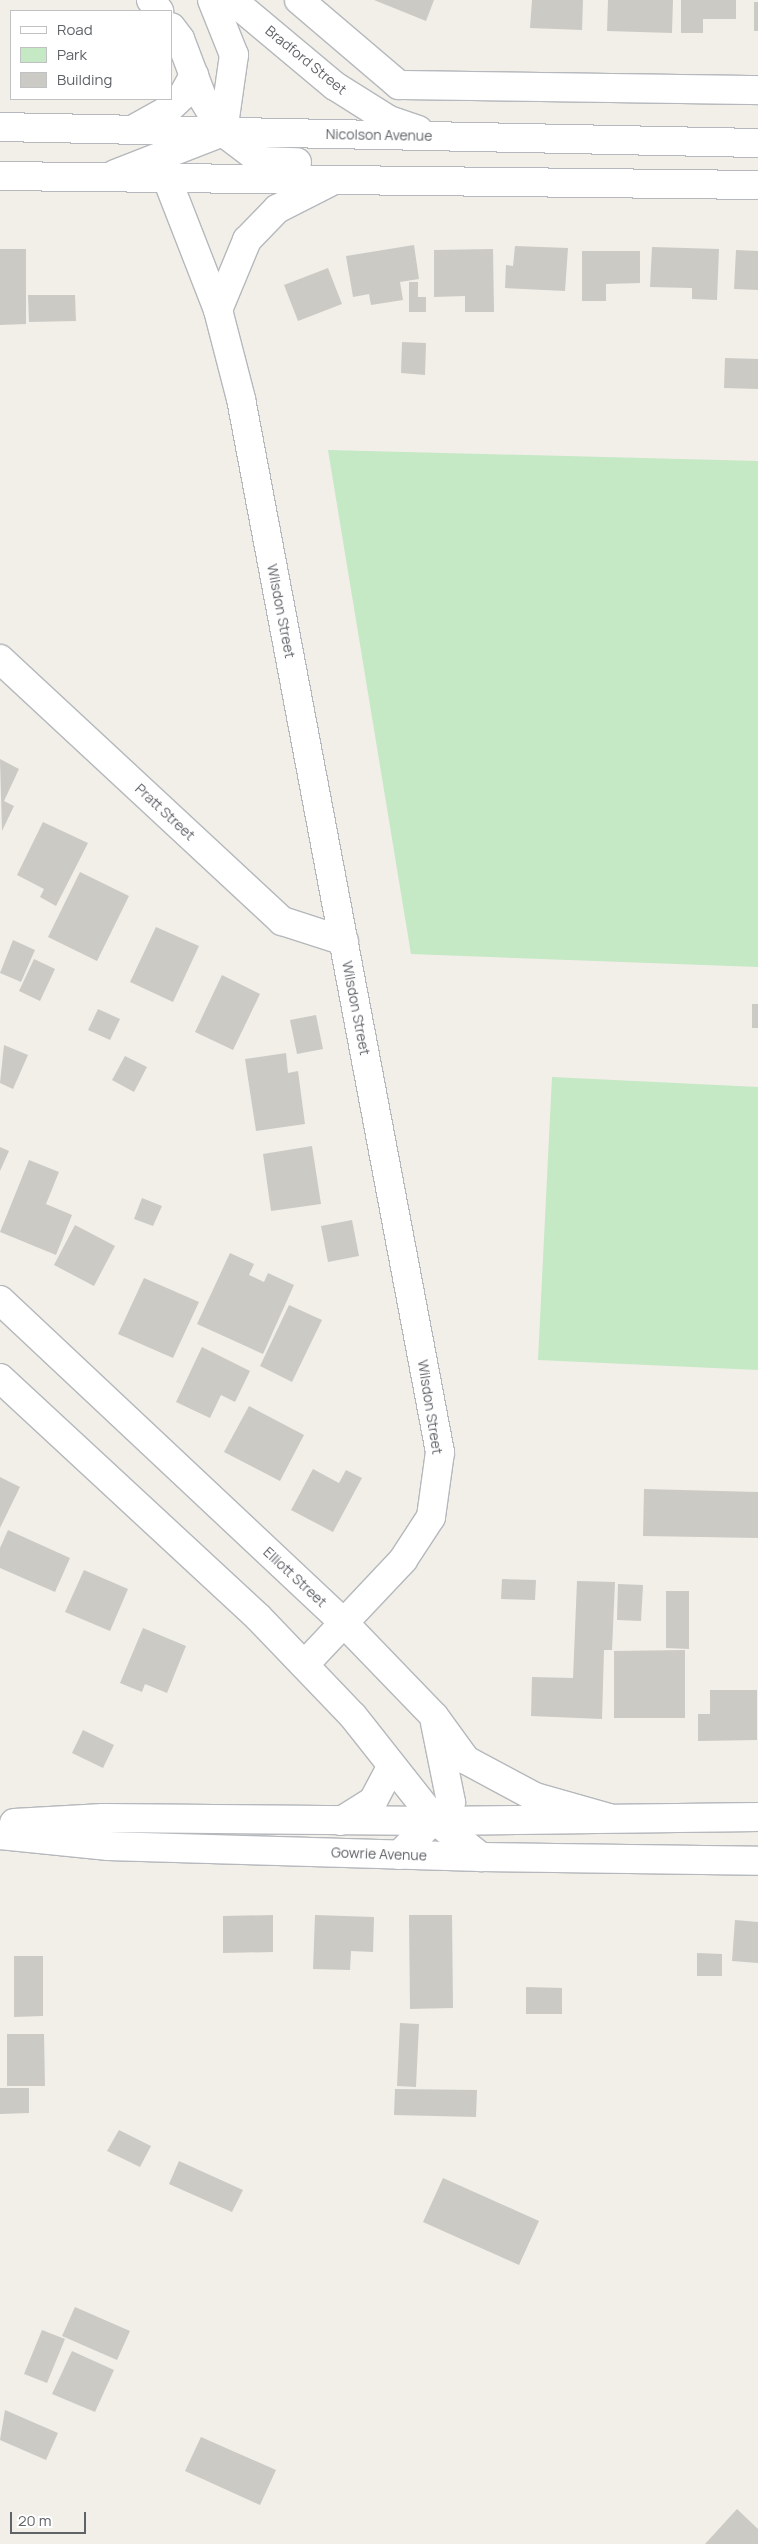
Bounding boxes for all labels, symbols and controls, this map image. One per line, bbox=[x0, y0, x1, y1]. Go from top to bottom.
legend bbox=[10, 10, 172, 100]
text: Road bbox=[57, 19, 93, 40]
street label: Bradford Street bbox=[262, 22, 350, 98]
text: Park bbox=[57, 44, 87, 65]
text: Building bbox=[57, 69, 112, 90]
street label: Nicolson Avenue bbox=[326, 126, 432, 144]
street label: Wilsdon Street bbox=[264, 563, 298, 659]
street label: Pratt Street bbox=[132, 780, 198, 844]
street label: Wilsdon Street bbox=[339, 960, 373, 1056]
street label: Wilsdon Street bbox=[414, 1359, 446, 1455]
street label: Elliott Street bbox=[260, 1543, 330, 1611]
street label: Gowrie Avenue bbox=[331, 1844, 427, 1864]
scale bar bbox=[12, 2502, 89, 2534]
text: 20 m bbox=[18, 2510, 51, 2531]

